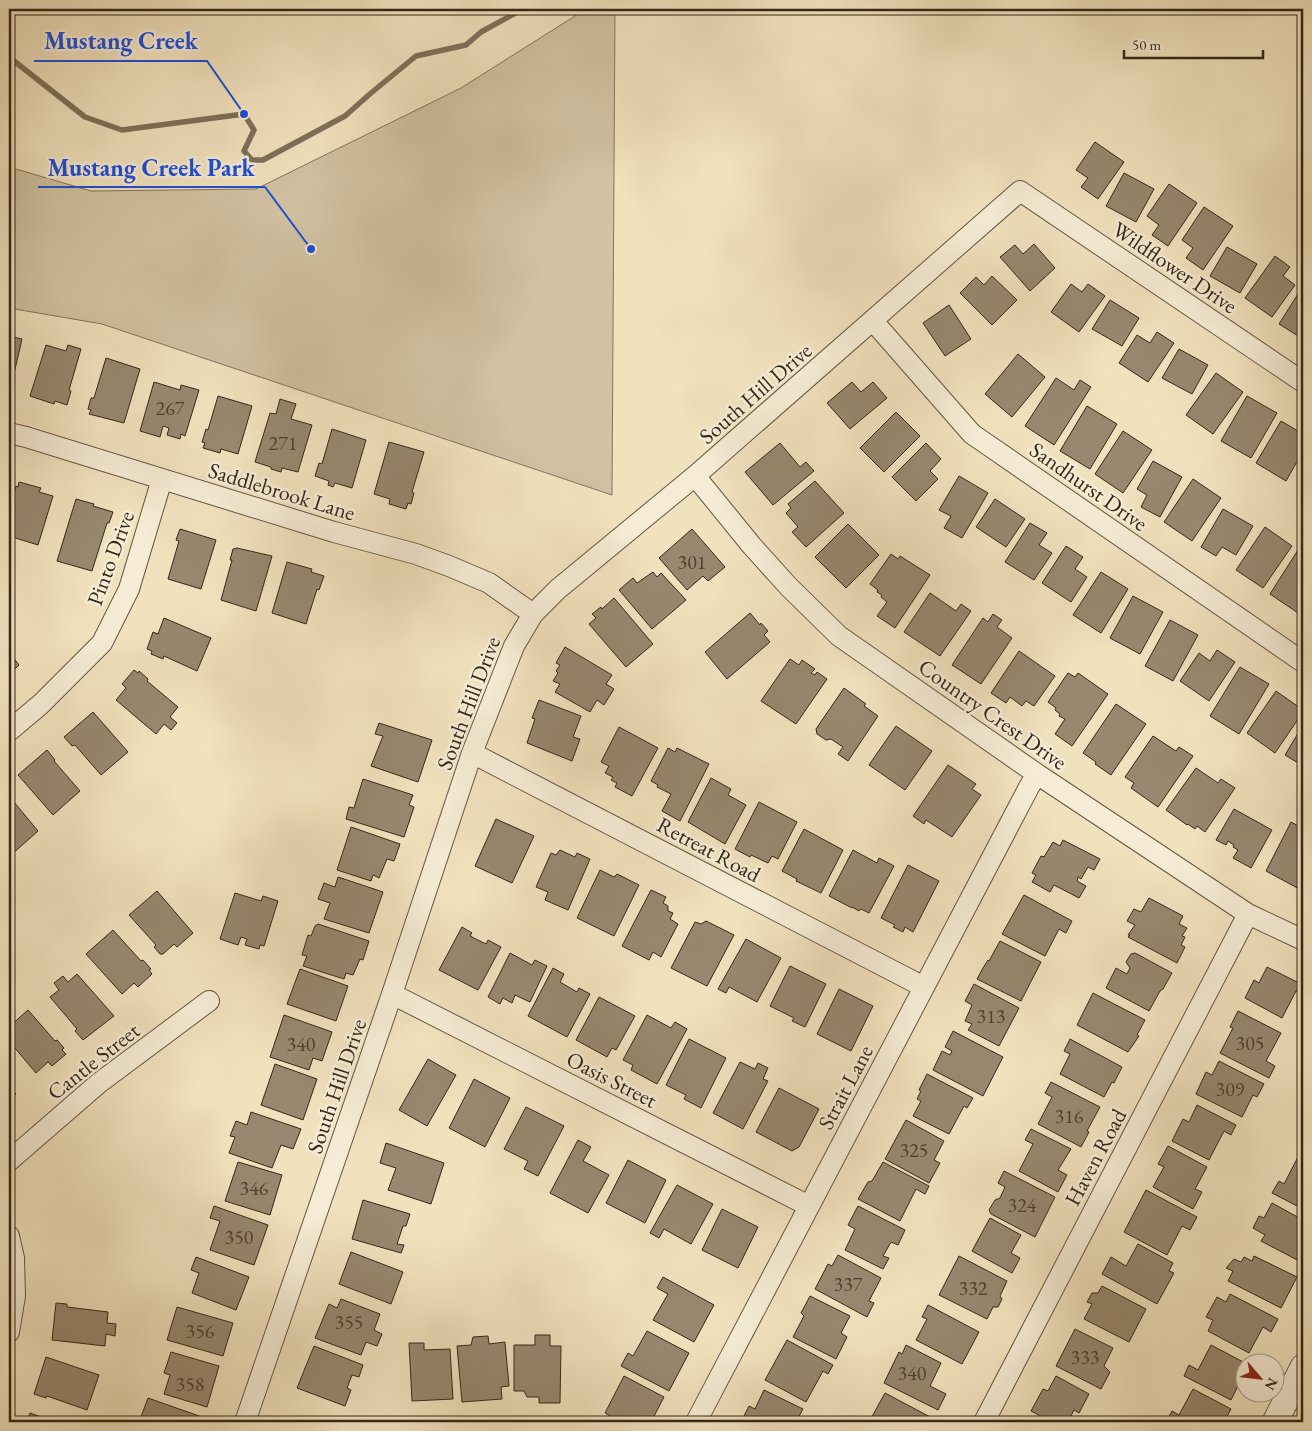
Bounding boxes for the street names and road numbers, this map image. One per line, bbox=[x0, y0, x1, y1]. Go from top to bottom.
street label: Wildflower Drive bbox=[1106, 215, 1243, 320]
street label: South Hill Drive bbox=[693, 336, 818, 450]
street label: Sandhurst Drive bbox=[1024, 435, 1154, 538]
street label: Saddlebrook Lane bbox=[205, 455, 359, 528]
street label: Pinto Drive bbox=[80, 507, 141, 609]
street label: South Hill Drive bbox=[430, 632, 507, 774]
street label: Country Crest Drive bbox=[913, 652, 1073, 777]
street label: Retreat Road bbox=[652, 810, 766, 889]
street label: South Hill Drive bbox=[300, 1015, 373, 1157]
street label: Cantle Street bbox=[41, 1016, 145, 1107]
street label: Strait Lane bbox=[811, 1040, 880, 1135]
street label: Oasis Street bbox=[562, 1044, 662, 1115]
street label: Haven Road bbox=[1058, 1103, 1134, 1211]

